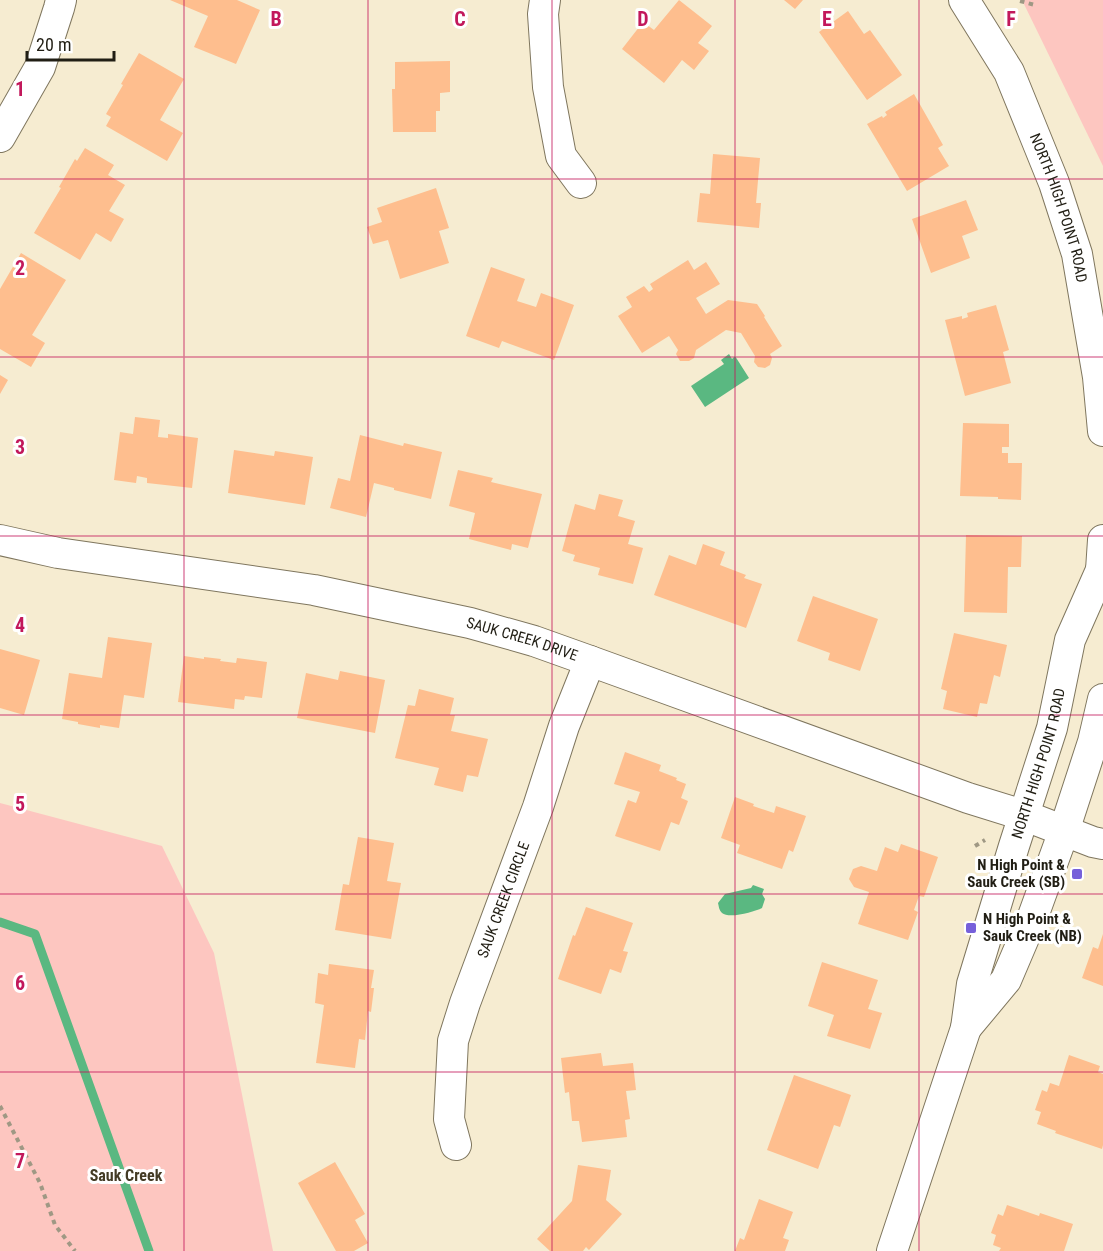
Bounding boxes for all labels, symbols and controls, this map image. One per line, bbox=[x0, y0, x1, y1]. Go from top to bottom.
text: B bbox=[270, 7, 282, 31]
text: C bbox=[454, 7, 466, 31]
text: D bbox=[637, 7, 649, 31]
text: E bbox=[822, 7, 832, 31]
text: F bbox=[1006, 7, 1016, 31]
scale bar bbox=[27, 24, 114, 62]
text: 20 m bbox=[36, 34, 71, 55]
text: 1 bbox=[15, 77, 25, 101]
street label: NORTH HIGH POINT ROAD bbox=[1026, 131, 1091, 284]
text: 2 bbox=[15, 256, 25, 280]
text: 3 bbox=[15, 435, 25, 459]
text: 4 bbox=[15, 613, 25, 637]
street label: SAUK CREEK DRIVE bbox=[464, 613, 580, 665]
street label: NORTH HIGH POINT ROAD bbox=[1008, 686, 1069, 841]
text: 5 bbox=[15, 792, 25, 816]
street label: SAUK CREEK CIRCLE bbox=[474, 839, 533, 960]
place label: N High Point & Sauk Creek (SB) bbox=[967, 856, 1065, 891]
marker: N High Point & Sauk Creek (SB) bbox=[1070, 867, 1084, 881]
place label: N High Point & Sauk Creek (NB) bbox=[983, 910, 1082, 945]
marker: N High Point & Sauk Creek (NB) bbox=[964, 921, 978, 935]
text: 6 bbox=[15, 971, 25, 995]
text: 7 bbox=[15, 1149, 25, 1173]
district label: Sauk Creek bbox=[90, 1166, 163, 1185]

